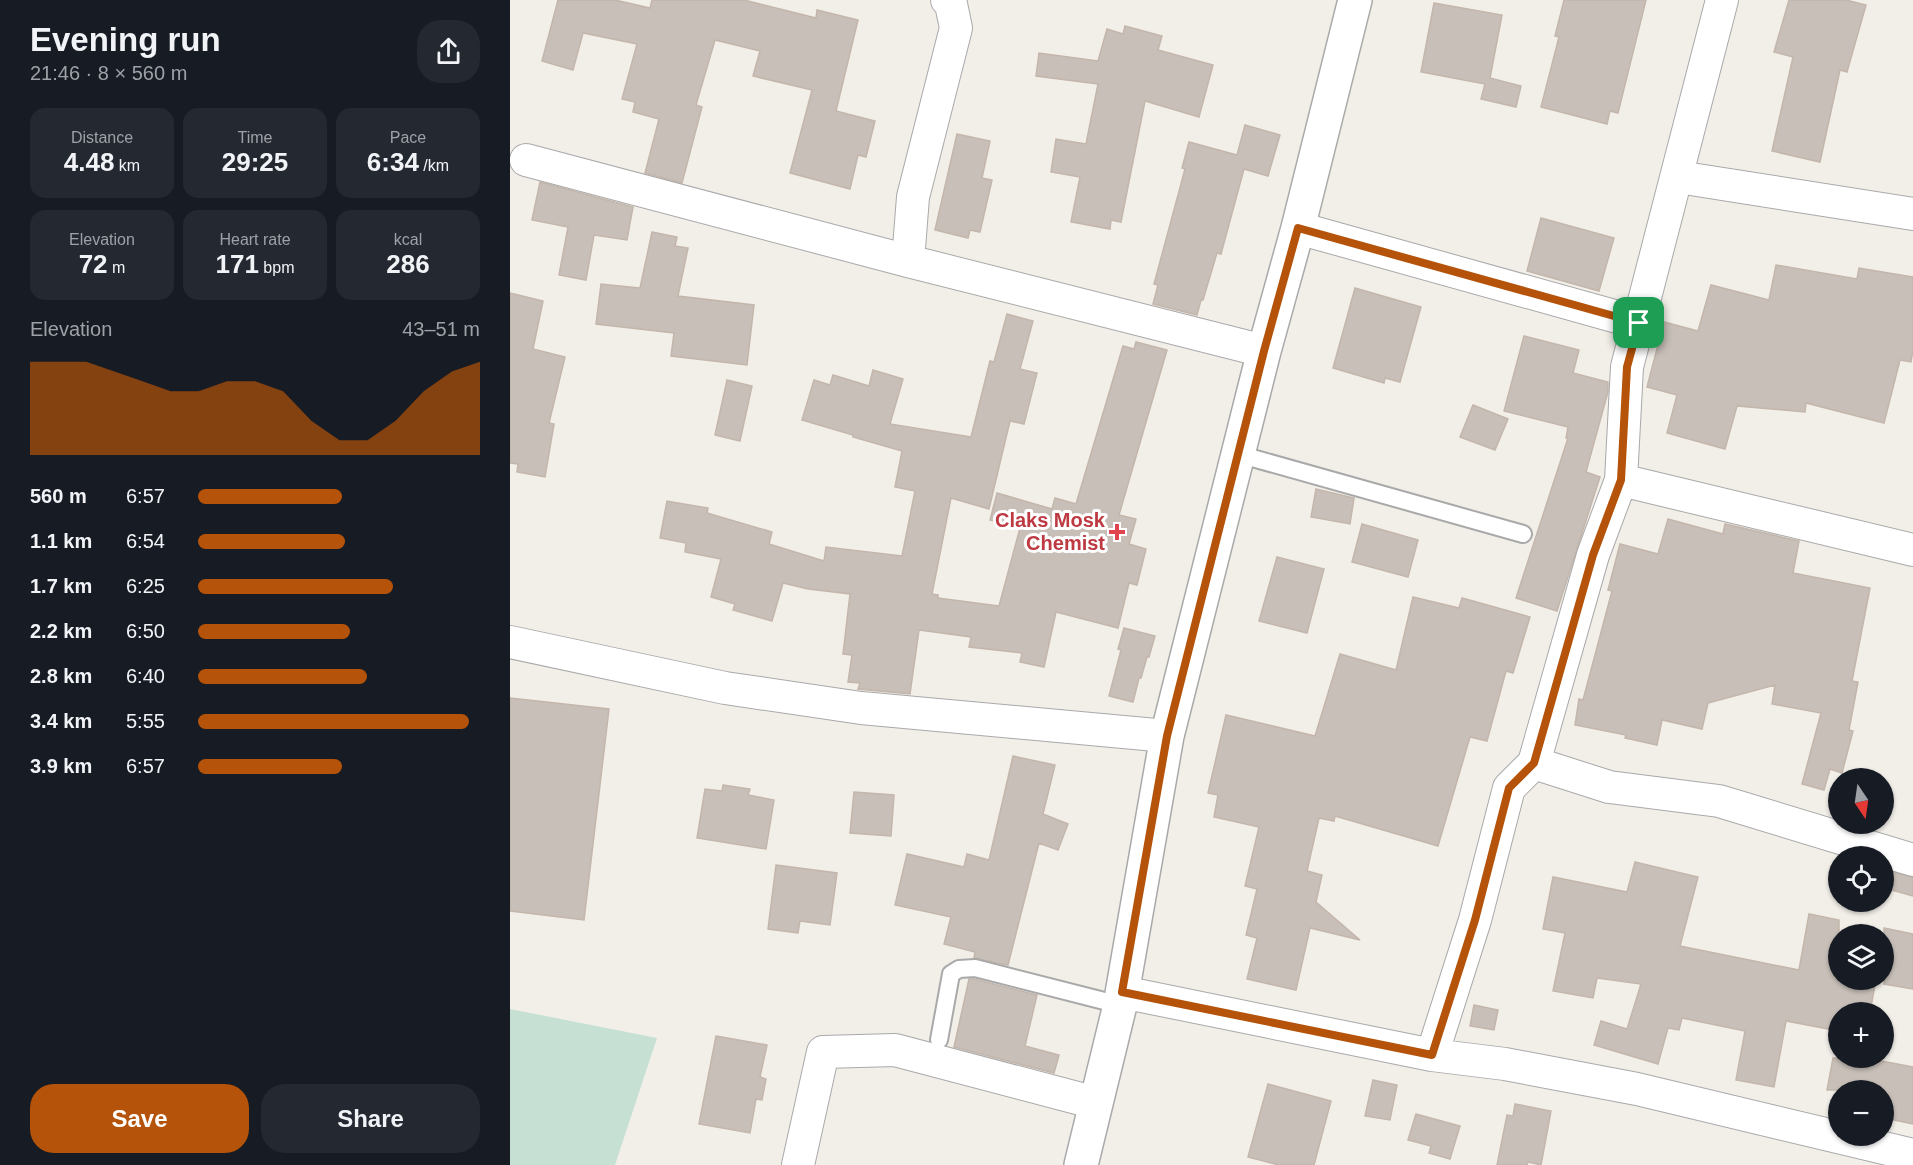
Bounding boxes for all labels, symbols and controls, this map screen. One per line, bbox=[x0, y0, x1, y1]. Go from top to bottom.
button: share bbox=[417, 20, 480, 83]
text: Evening run bbox=[30, 21, 221, 58]
text: 21:46 · 8 × 560 m bbox=[30, 62, 187, 84]
text: Distance bbox=[71, 129, 133, 146]
text: Time bbox=[238, 129, 272, 146]
text: Pace bbox=[390, 129, 426, 146]
text: 4.48 bbox=[64, 147, 114, 177]
text: 29:25 bbox=[222, 147, 288, 177]
text: 6:34 bbox=[367, 147, 419, 177]
text: km bbox=[114, 157, 140, 174]
text: /km bbox=[419, 157, 449, 174]
text: Elevation bbox=[69, 231, 135, 248]
text: Heart rate bbox=[219, 231, 291, 248]
text: kcal bbox=[394, 231, 422, 248]
text: 72 bbox=[79, 249, 108, 279]
text: 171 bbox=[216, 249, 259, 279]
text: 286 bbox=[386, 249, 430, 279]
text: m bbox=[108, 259, 125, 276]
text: bpm bbox=[259, 259, 294, 276]
pin bbox=[1613, 297, 1664, 348]
icon: arrive bbox=[1622, 306, 1655, 339]
text: Elevation bbox=[30, 318, 112, 340]
text: 43–51 m bbox=[402, 318, 480, 340]
text: 560 m bbox=[30, 485, 87, 507]
text: 6:57 bbox=[126, 485, 165, 507]
place label: Claks Mosk Chemist bbox=[995, 509, 1106, 554]
marker: Claks Mosk Chemist bbox=[1110, 525, 1124, 539]
text: 1.1 km bbox=[30, 530, 92, 552]
text: 6:54 bbox=[126, 530, 165, 552]
text: 1.7 km bbox=[30, 575, 92, 597]
text: 6:25 bbox=[126, 575, 165, 597]
text: 2.2 km bbox=[30, 620, 92, 642]
text: 6:50 bbox=[126, 620, 165, 642]
text: 2.8 km bbox=[30, 665, 92, 687]
text: 6:40 bbox=[126, 665, 165, 687]
text: 3.4 km bbox=[30, 710, 92, 732]
text: 5:55 bbox=[126, 710, 165, 732]
text: 3.9 km bbox=[30, 755, 92, 777]
text: 6:57 bbox=[126, 755, 165, 777]
north arrow bbox=[1828, 768, 1894, 834]
map controls bbox=[1828, 768, 1894, 1146]
button: locate bbox=[1828, 846, 1894, 912]
button: layers bbox=[1828, 924, 1894, 990]
button: + bbox=[1828, 1002, 1894, 1068]
button: − bbox=[1828, 1080, 1894, 1146]
button: Save bbox=[30, 1084, 249, 1153]
button: Share bbox=[261, 1084, 480, 1153]

